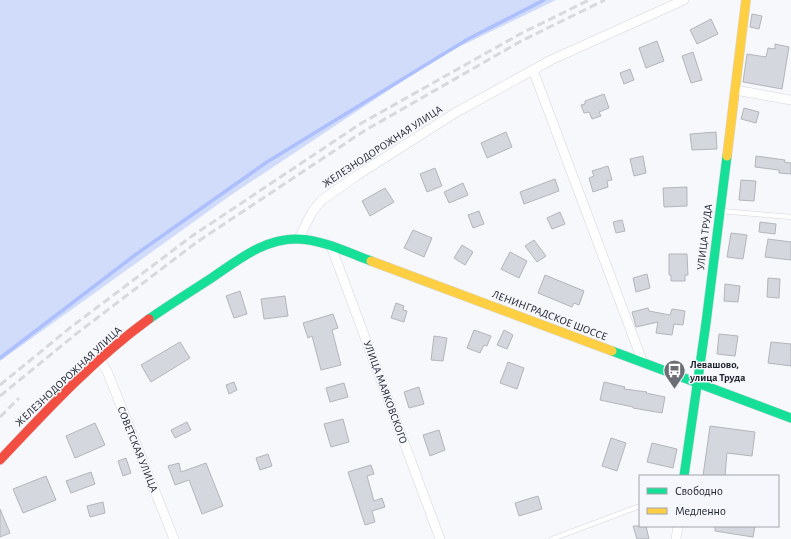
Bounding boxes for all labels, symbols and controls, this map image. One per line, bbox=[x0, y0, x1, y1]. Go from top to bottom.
street label: ЖЕЛЕЗНОДОРОЖНАЯ УЛИЦА bbox=[320, 103, 445, 189]
street label: УЛИЦА ТРУДА bbox=[695, 203, 714, 271]
street label: ЛЕНИНГРАДСКОЕ ШОССЕ bbox=[491, 288, 609, 343]
street label: ЖЕЛЕЗНОДОРОЖНАЯ УЛИЦА bbox=[13, 324, 124, 428]
street label: УЛИЦА МАЯКОВСКОГО bbox=[362, 339, 409, 445]
bus stop icon: Левашово, улица Труда bbox=[662, 357, 688, 390]
place label: Левашово, улица Труда bbox=[689, 359, 745, 383]
street label: СОВЕТСКАЯ УЛИЦА bbox=[115, 405, 160, 494]
legend bbox=[639, 475, 779, 527]
text: Свободно bbox=[675, 485, 723, 497]
text: Медленно bbox=[675, 505, 726, 517]

